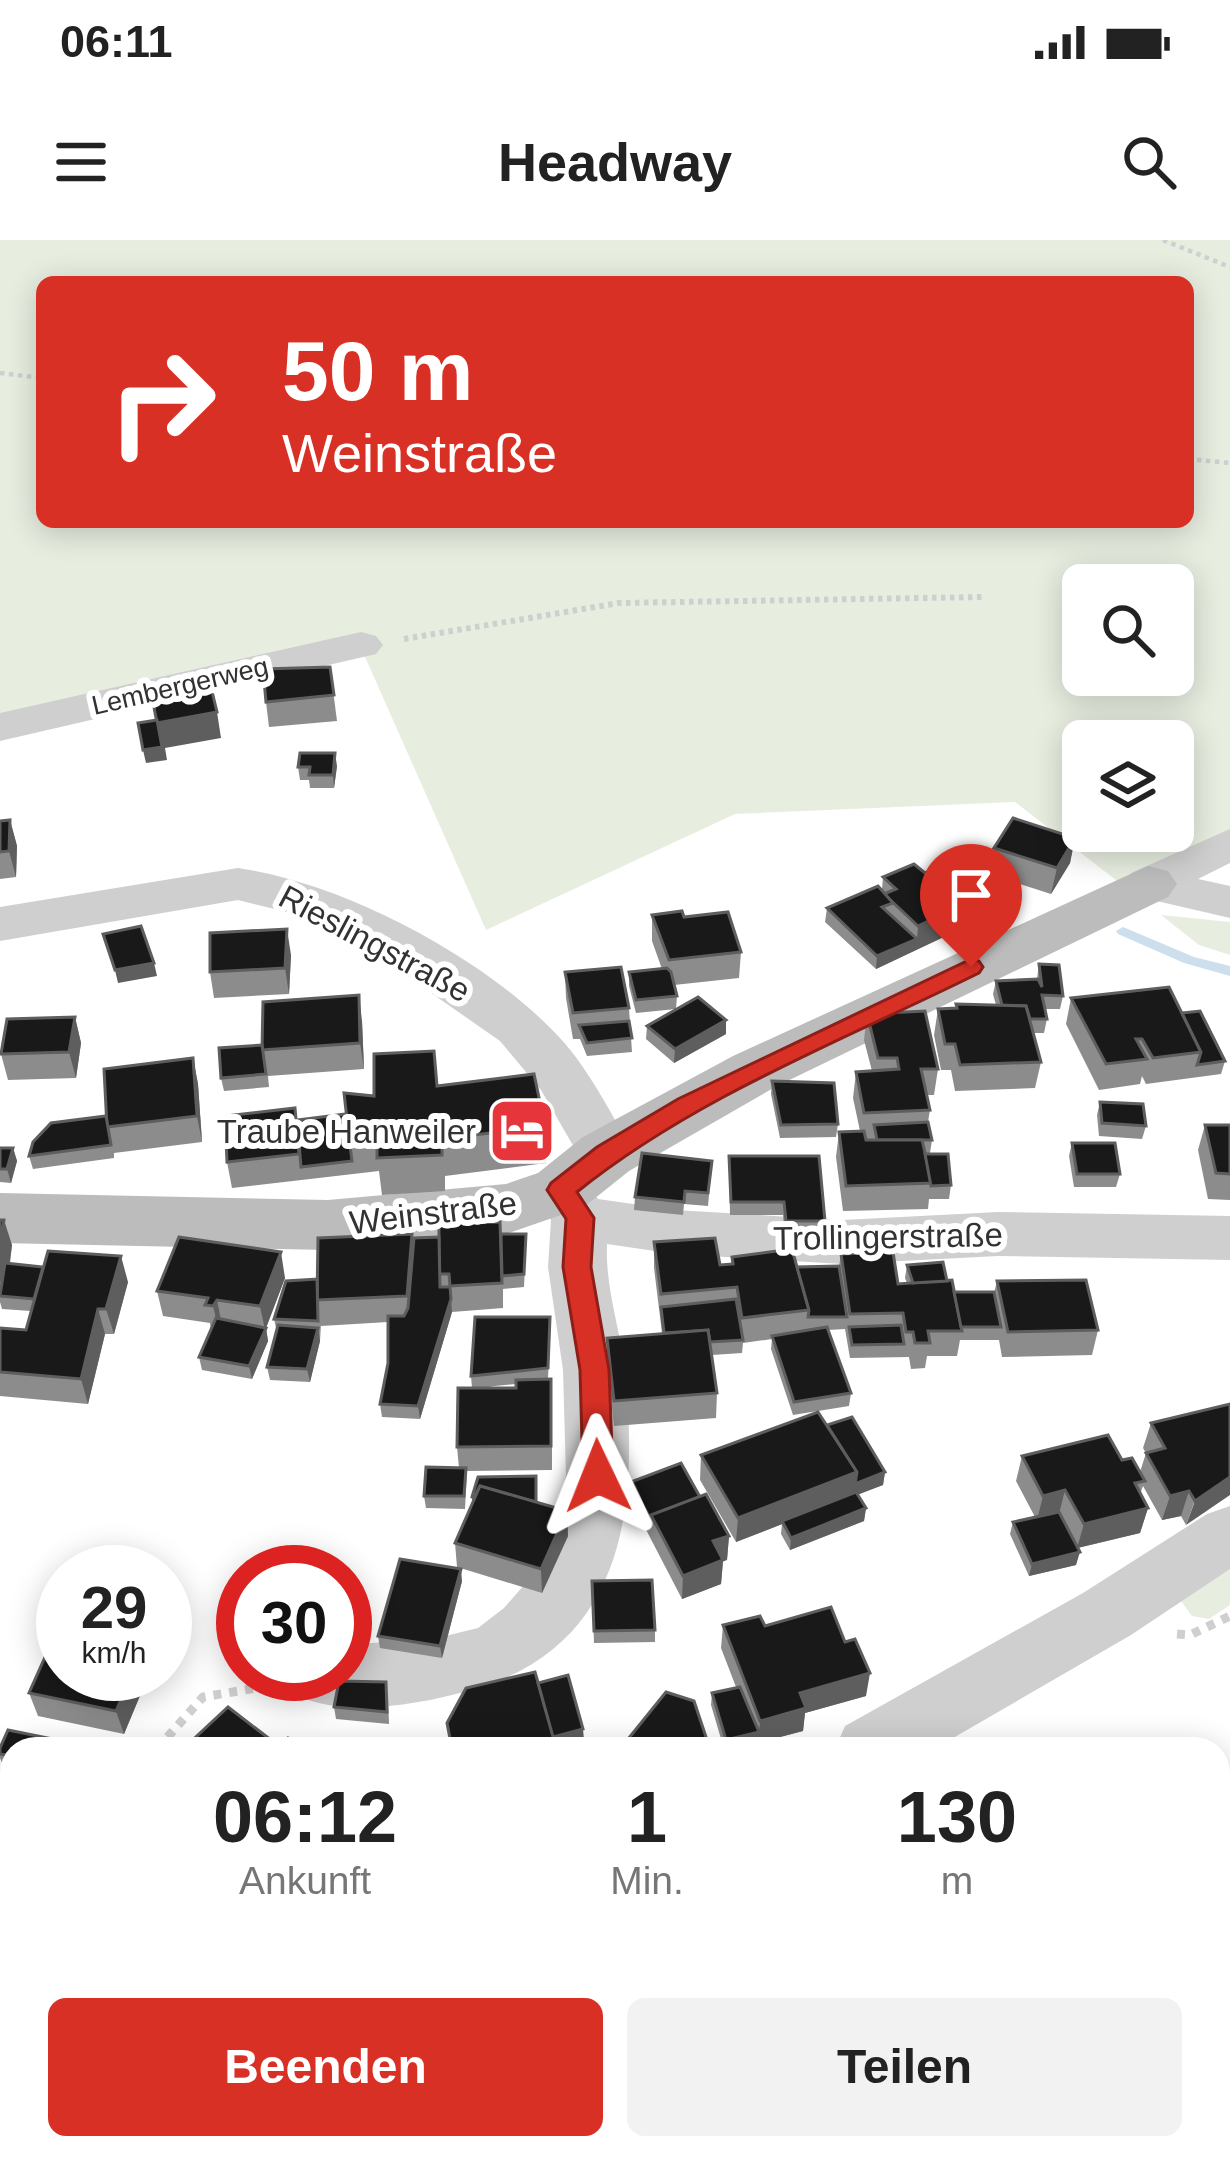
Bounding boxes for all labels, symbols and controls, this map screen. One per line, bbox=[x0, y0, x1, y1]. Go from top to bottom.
text: 06:11 bbox=[60, 16, 173, 67]
icon: menu bbox=[48, 129, 114, 195]
icon: search bbox=[1116, 129, 1182, 195]
text: Headway bbox=[498, 132, 732, 192]
icon: right bbox=[84, 324, 240, 480]
text: 50 m bbox=[282, 324, 473, 418]
text: Weinstraße bbox=[282, 423, 557, 483]
map controls bbox=[1062, 564, 1194, 852]
button: search bbox=[1062, 564, 1194, 696]
street label: Lembergerweg bbox=[89, 651, 271, 721]
button: layers bbox=[1062, 720, 1194, 852]
pin bbox=[920, 844, 1022, 967]
icon: arrive bbox=[938, 862, 1004, 928]
street label: Rieslingstraße bbox=[273, 878, 477, 1009]
hotel icon: Traube Hanweiler bbox=[487, 1096, 557, 1166]
place label: Traube Hanweiler bbox=[217, 1113, 476, 1150]
street label: Weinstraße bbox=[347, 1184, 519, 1241]
street label: Trollingerstraße bbox=[773, 1216, 1003, 1257]
position arrow bbox=[535, 1413, 661, 1539]
speed limit sign: 30 bbox=[216, 1545, 372, 1701]
text: 29 bbox=[81, 1574, 147, 1641]
text: km/h bbox=[81, 1636, 147, 1669]
text: 06:12 bbox=[213, 1777, 397, 1857]
text: 1 bbox=[627, 1777, 667, 1857]
text: 130 bbox=[897, 1777, 1017, 1857]
text: Ankunft bbox=[239, 1859, 371, 1902]
text: Min. bbox=[610, 1859, 684, 1902]
text: m bbox=[941, 1859, 973, 1902]
button: Beenden bbox=[48, 1998, 603, 2136]
button: Teilen bbox=[627, 1998, 1182, 2136]

